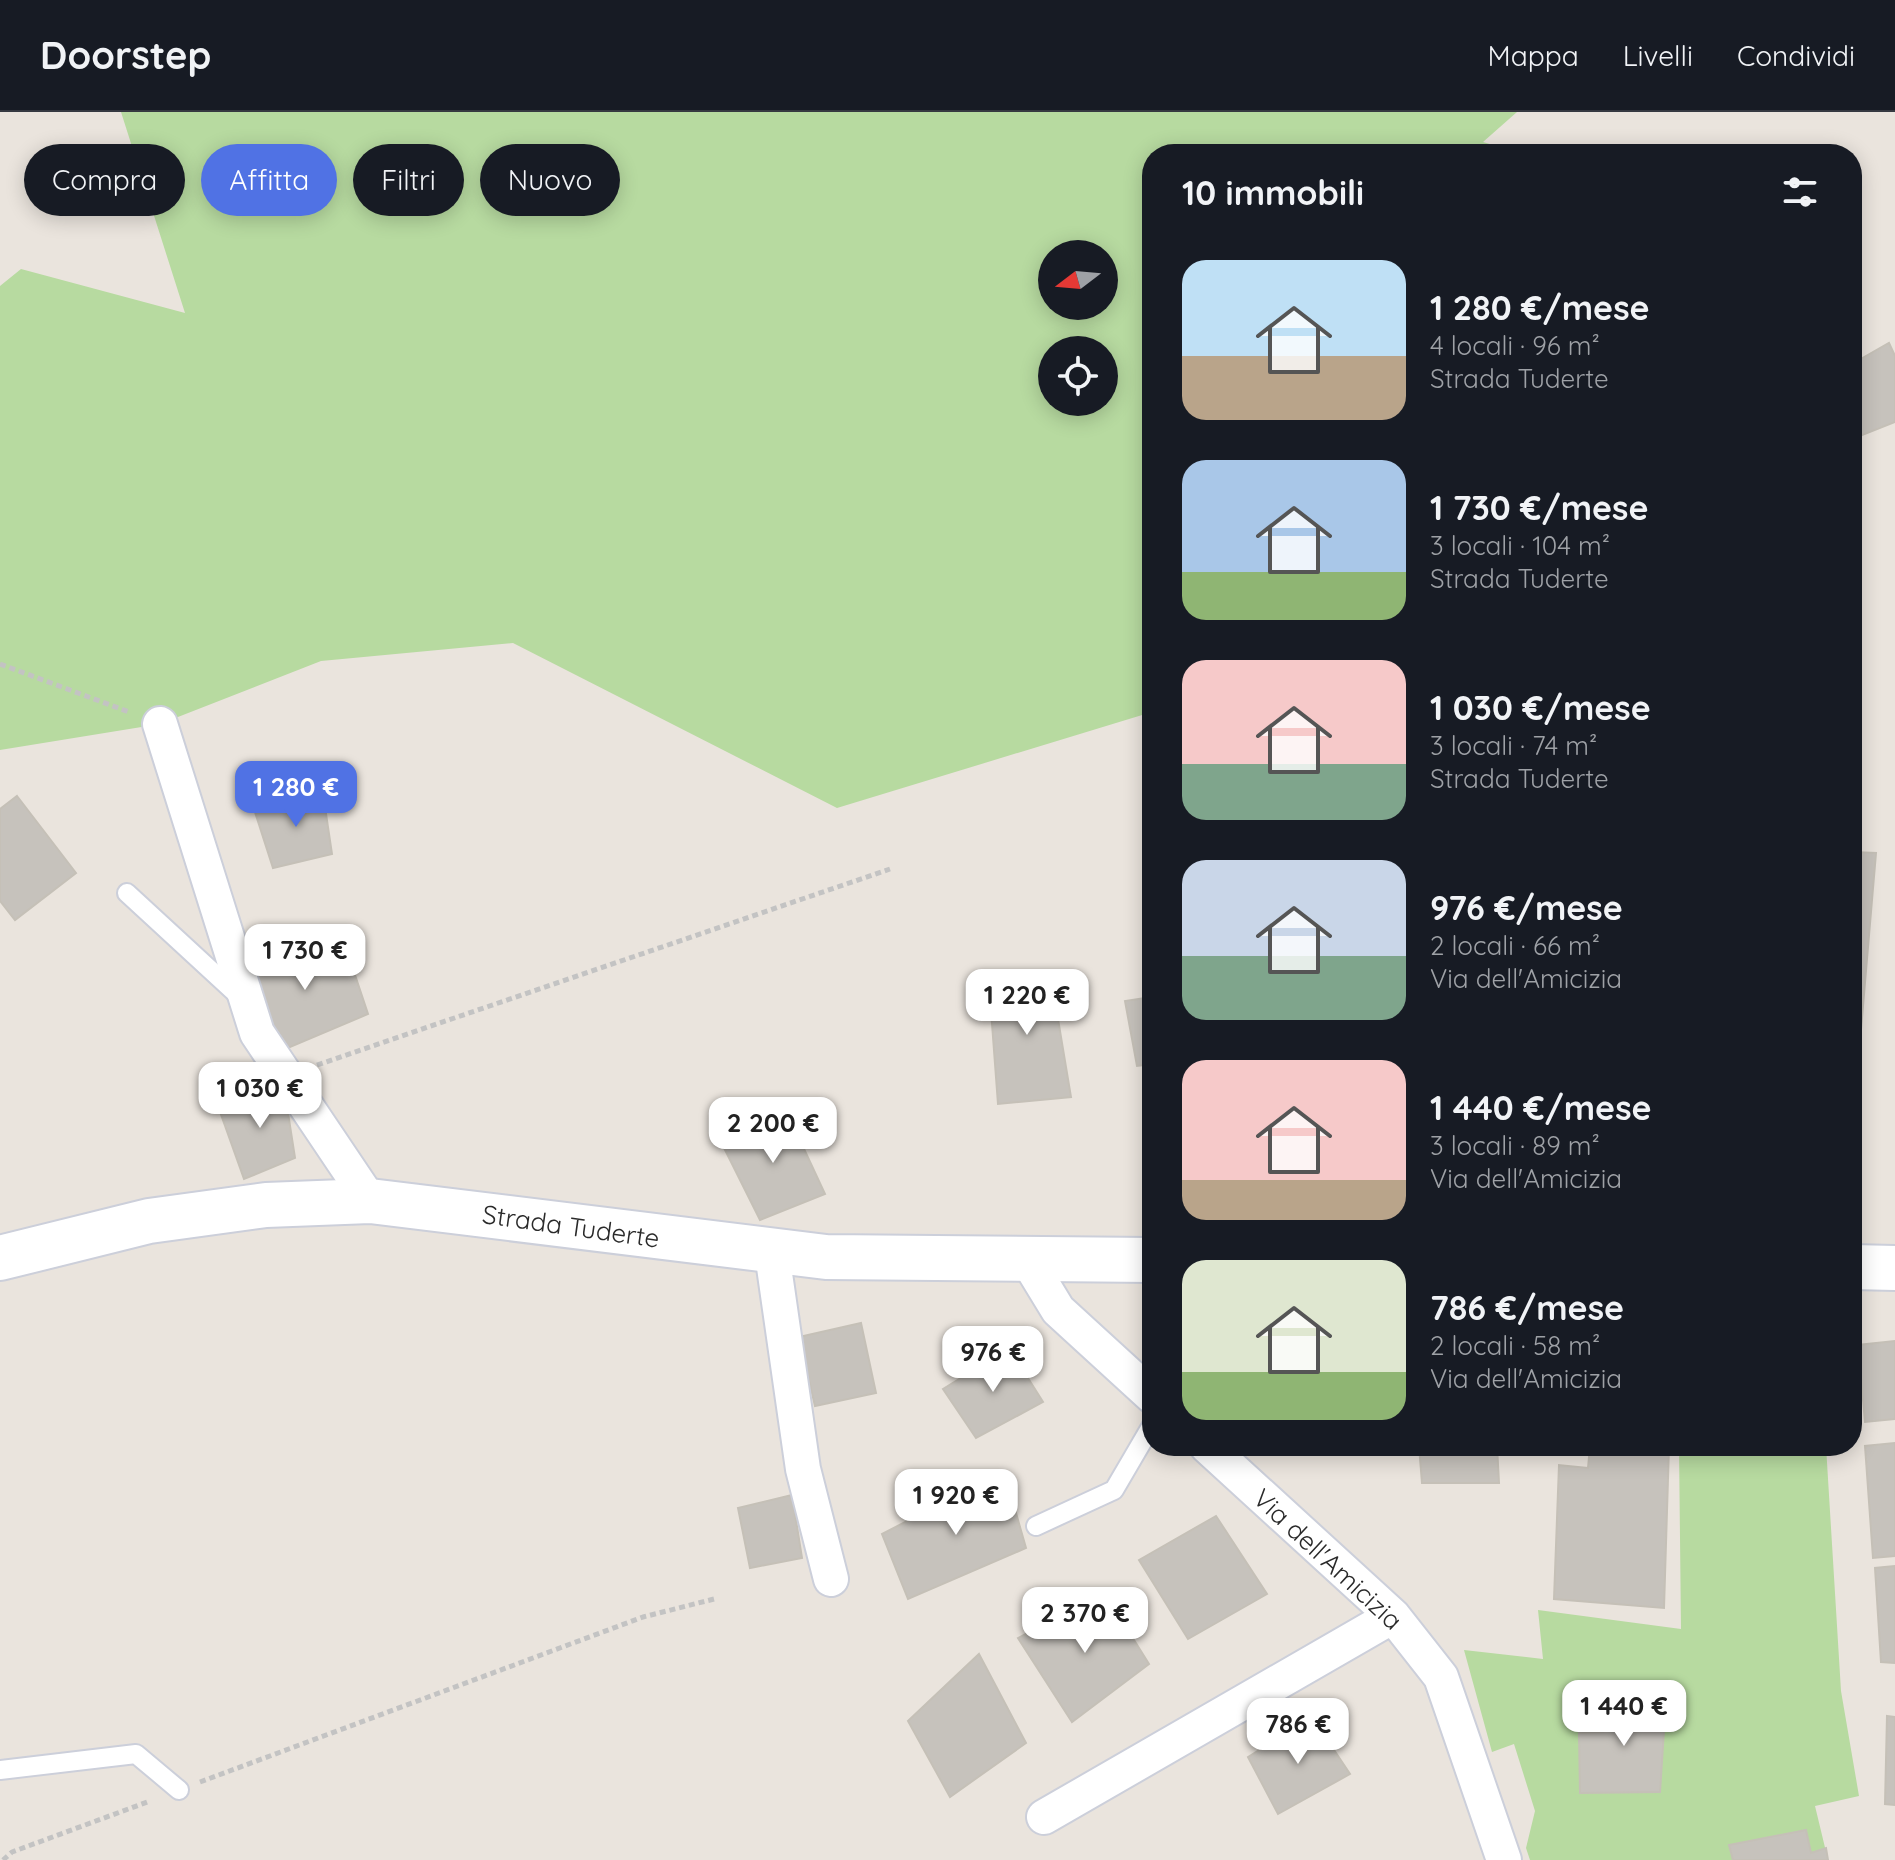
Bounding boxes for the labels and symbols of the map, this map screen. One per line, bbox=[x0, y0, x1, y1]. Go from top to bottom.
north arrow bbox=[1038, 240, 1118, 320]
pin: 1 280 € bbox=[222, 761, 370, 829]
pin: 1 730 € bbox=[231, 924, 379, 992]
pin: 1 220 € bbox=[953, 969, 1101, 1037]
pin: 1 030 € bbox=[186, 1062, 334, 1130]
pin: 2 200 € bbox=[699, 1097, 847, 1165]
street label: Strada Tuderte bbox=[480, 1197, 662, 1255]
pin: 976 € bbox=[937, 1326, 1049, 1394]
pin: 1 920 € bbox=[882, 1469, 1030, 1537]
street label: Via dell'Amicizia bbox=[1247, 1481, 1409, 1637]
pin: 2 370 € bbox=[1011, 1587, 1159, 1655]
pin: 1 440 € bbox=[1550, 1680, 1698, 1748]
pin: 786 € bbox=[1242, 1698, 1354, 1766]

